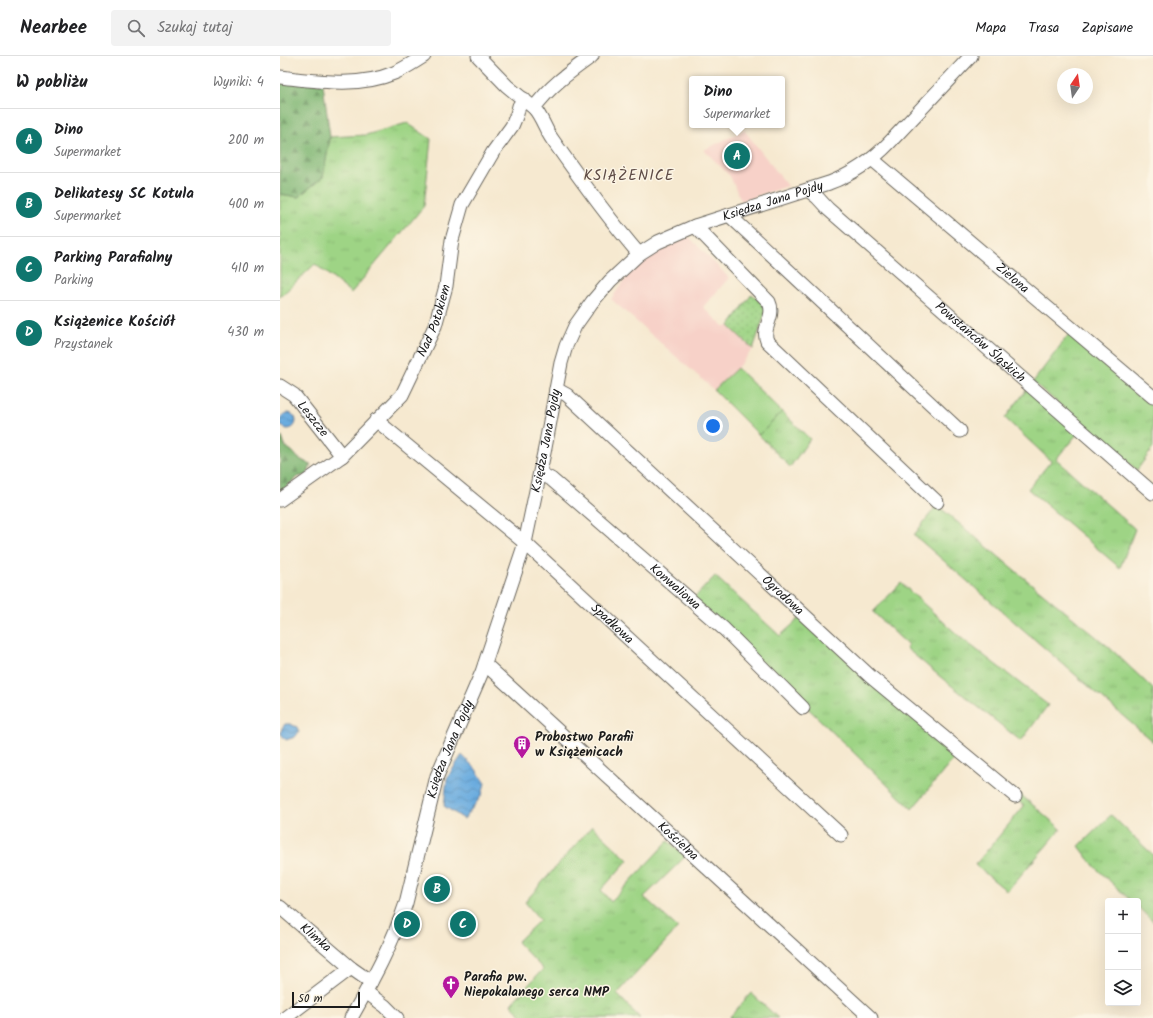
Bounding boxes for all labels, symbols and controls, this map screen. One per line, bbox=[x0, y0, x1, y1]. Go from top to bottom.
search box bbox=[111, 10, 391, 46]
text: Nearbee bbox=[20, 13, 87, 43]
text: Szukaj tutaj bbox=[157, 16, 233, 40]
icon: search bbox=[125, 17, 147, 39]
text: Mapa bbox=[975, 17, 1006, 39]
text: Trasa bbox=[1028, 17, 1059, 39]
text: Zapisane bbox=[1081, 17, 1133, 39]
north arrow bbox=[1057, 68, 1093, 104]
text: W pobliżu bbox=[16, 69, 87, 96]
text: Wyniki: 4 bbox=[213, 72, 264, 93]
popup bbox=[689, 76, 785, 128]
text: Dino bbox=[703, 80, 732, 104]
text: Supermarket bbox=[703, 104, 771, 125]
text: Dino bbox=[54, 118, 83, 142]
text: A bbox=[25, 130, 33, 151]
text: 200 m bbox=[228, 130, 264, 151]
pin: A bbox=[724, 141, 750, 171]
text: Supermarket bbox=[54, 142, 121, 163]
district label: KSIĄŻENICE bbox=[583, 164, 675, 188]
street label: Księdza Jana Pojdy bbox=[720, 175, 827, 227]
text: Delikatesy SC Kotula bbox=[54, 182, 194, 206]
text: B bbox=[25, 194, 33, 215]
text: 400 m bbox=[228, 194, 264, 215]
text: Supermarket bbox=[54, 206, 121, 227]
text: Parking Parafialny bbox=[54, 246, 172, 270]
street label: Zielona bbox=[991, 257, 1034, 299]
text: C bbox=[25, 258, 33, 279]
text: 410 m bbox=[231, 258, 264, 279]
text: Parking bbox=[54, 270, 94, 291]
street label: Nad Potokiem bbox=[411, 282, 456, 360]
street label: Powstańców Śląskich bbox=[930, 296, 1030, 388]
text: Książenice Kościół bbox=[54, 310, 175, 334]
text: D bbox=[25, 322, 33, 343]
text: 430 m bbox=[227, 322, 264, 343]
text: Przystanek bbox=[54, 334, 113, 355]
street label: Księdza Jana Pojdy bbox=[525, 387, 567, 494]
street label: Leszcze bbox=[292, 396, 334, 442]
your location bbox=[703, 416, 723, 436]
street label: Konwaliowa bbox=[645, 558, 706, 615]
street label: Ogrodowa bbox=[757, 570, 809, 621]
street label: Spadkowa bbox=[586, 598, 639, 649]
street label: Księdza Jana Pojdy bbox=[421, 696, 480, 801]
place label: Probostwo Parafii w Książenicach bbox=[535, 727, 634, 763]
building icon: Probostwo Parafii w Książenicach bbox=[512, 734, 532, 759]
street label: Kościelna bbox=[653, 816, 704, 866]
pin: B bbox=[424, 874, 450, 904]
map controls bbox=[1105, 898, 1141, 1006]
button: + bbox=[1105, 898, 1141, 934]
pin: D bbox=[394, 909, 420, 939]
pin: C bbox=[450, 909, 476, 939]
street label: Klimka bbox=[295, 918, 336, 958]
button: − bbox=[1105, 934, 1141, 970]
place label: Parafia pw. Niepokalanego serca NMP bbox=[464, 967, 610, 1003]
button: layers bbox=[1105, 970, 1141, 1006]
church icon: Parafia pw. Niepokalanego serca NMP bbox=[441, 974, 461, 999]
scale bar bbox=[292, 990, 360, 1009]
text: 50 m bbox=[298, 990, 323, 1008]

